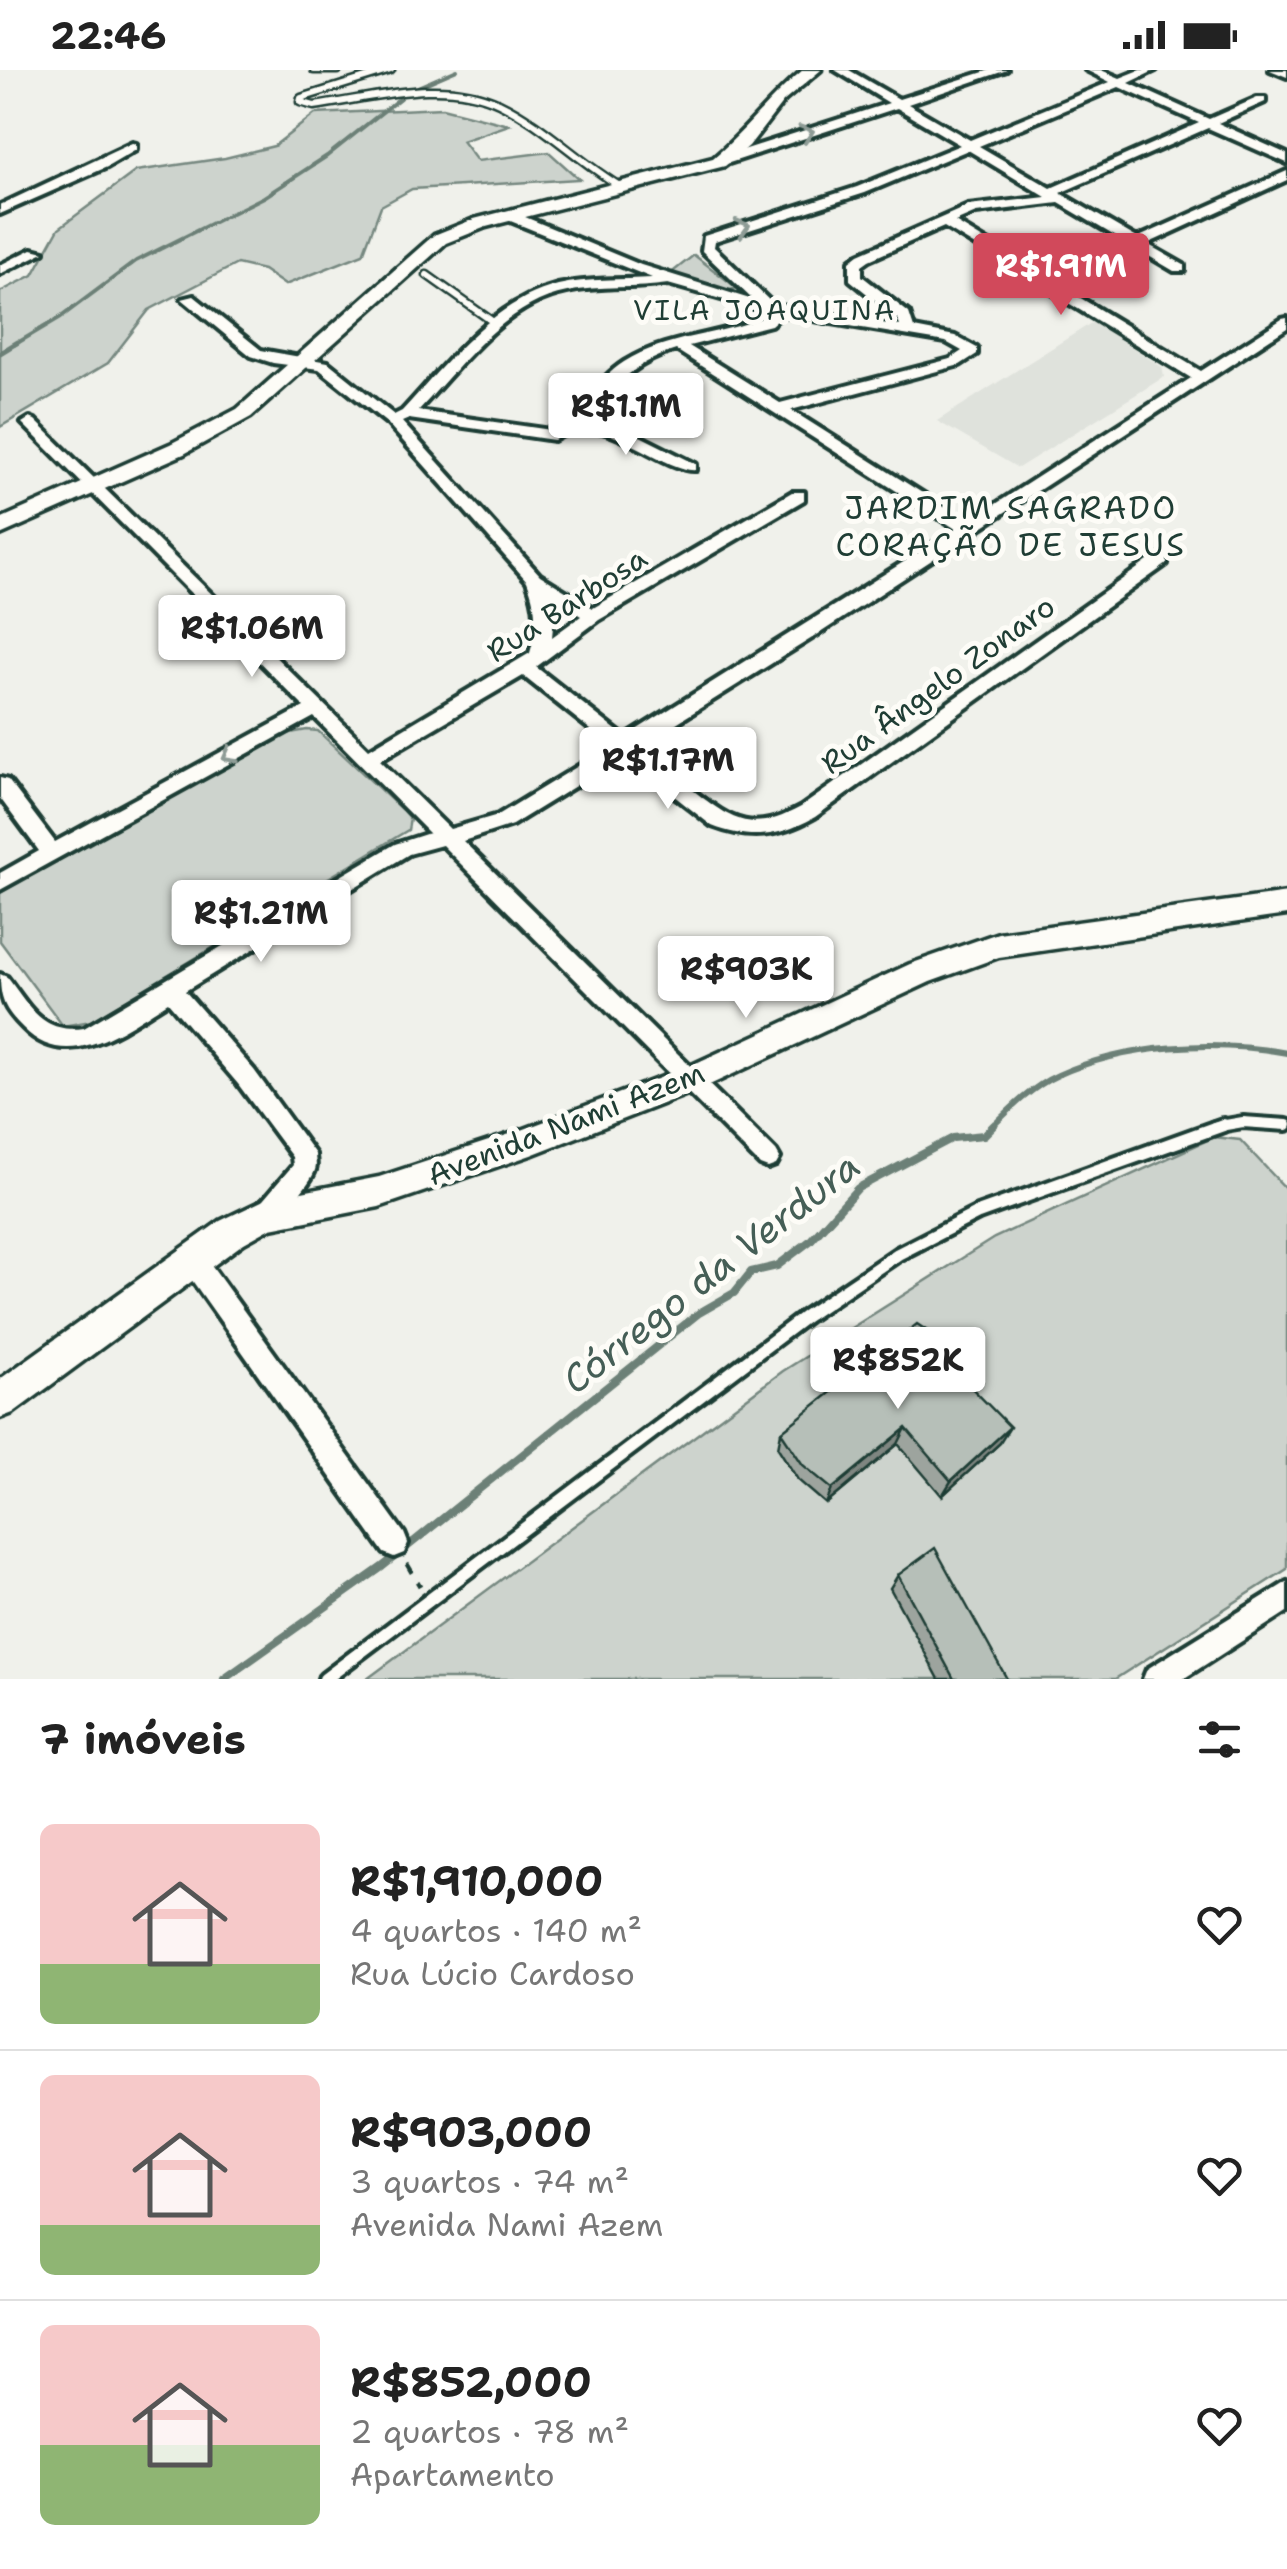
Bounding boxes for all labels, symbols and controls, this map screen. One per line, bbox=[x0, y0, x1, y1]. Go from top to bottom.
text: 22:46 bbox=[50, 10, 167, 61]
one-way arrow bbox=[798, 125, 815, 145]
one-way arrow bbox=[734, 218, 751, 239]
pin: R$1.91M bbox=[969, 233, 1153, 318]
text: R$1.91M bbox=[995, 244, 1127, 287]
district label: VILA JOAQUINA bbox=[633, 291, 897, 329]
pin: R$1.1M bbox=[545, 373, 707, 458]
text: R$1.1M bbox=[570, 384, 682, 427]
district label: JARDIM SAGRADO CORAÇÃO DE JESUS bbox=[835, 486, 1187, 566]
street label: Rua Barbosa bbox=[479, 537, 655, 672]
street label: Rua Ângelo Zonaro bbox=[812, 586, 1063, 783]
pin: R$1.06M bbox=[160, 595, 344, 680]
text: R$1.06M bbox=[180, 606, 324, 649]
pin: R$1.17M bbox=[576, 727, 760, 812]
text: R$1.17M bbox=[601, 738, 735, 781]
one-way arrow bbox=[221, 743, 239, 763]
pin: R$1.21M bbox=[169, 880, 353, 965]
text: R$1.21M bbox=[194, 891, 328, 934]
pin: R$903K bbox=[665, 936, 827, 1021]
text: R$903K bbox=[680, 947, 812, 990]
street label: Avenida Nami Azem bbox=[421, 1052, 710, 1195]
water label: Córrego da Verdura bbox=[551, 1140, 870, 1405]
pin: R$852K bbox=[817, 1327, 979, 1412]
text: R$852K bbox=[832, 1338, 964, 1381]
text: 7 imóveis bbox=[40, 1711, 246, 1767]
icon: filters bbox=[1192, 1712, 1247, 1767]
text: R$1,910,000 bbox=[350, 1853, 603, 1909]
icon: home bbox=[120, 1864, 240, 1984]
icon: heart bbox=[1192, 1897, 1247, 1952]
text: 4 quartos · 140 m² bbox=[350, 1909, 642, 1952]
text: Rua Lúcio Cardoso bbox=[350, 1952, 635, 1995]
text: R$903,000 bbox=[350, 2104, 592, 2160]
icon: home bbox=[120, 2115, 240, 2235]
icon: heart bbox=[1192, 2148, 1247, 2203]
text: 3 quartos · 74 m² bbox=[350, 2160, 629, 2203]
text: Avenida Nami Azem bbox=[350, 2203, 663, 2246]
text: R$852,000 bbox=[350, 2354, 592, 2410]
icon: home bbox=[120, 2365, 240, 2485]
icon: heart bbox=[1192, 2398, 1247, 2453]
text: 2 quartos · 78 m² bbox=[350, 2410, 629, 2453]
text: Apartamento bbox=[350, 2453, 555, 2496]

